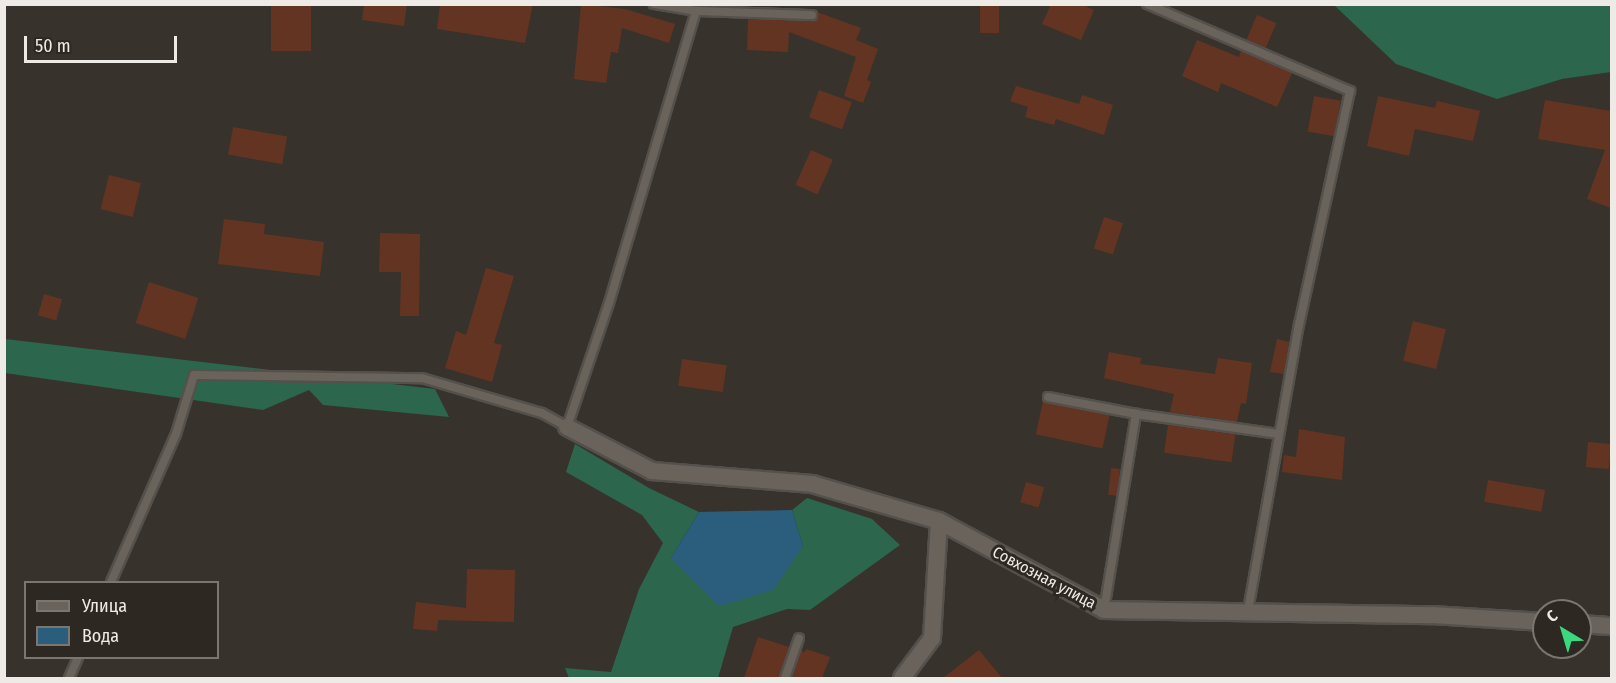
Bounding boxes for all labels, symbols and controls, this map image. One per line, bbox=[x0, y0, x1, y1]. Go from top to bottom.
scale bar bbox=[27, 24, 180, 62]
text: 50 m bbox=[35, 35, 71, 57]
street label: Совхозная улица bbox=[989, 543, 1099, 613]
legend bbox=[24, 581, 219, 659]
text: Улица bbox=[82, 595, 127, 617]
north arrow bbox=[1532, 599, 1592, 659]
text: С bbox=[1543, 606, 1561, 626]
text: Вода bbox=[82, 625, 119, 647]

